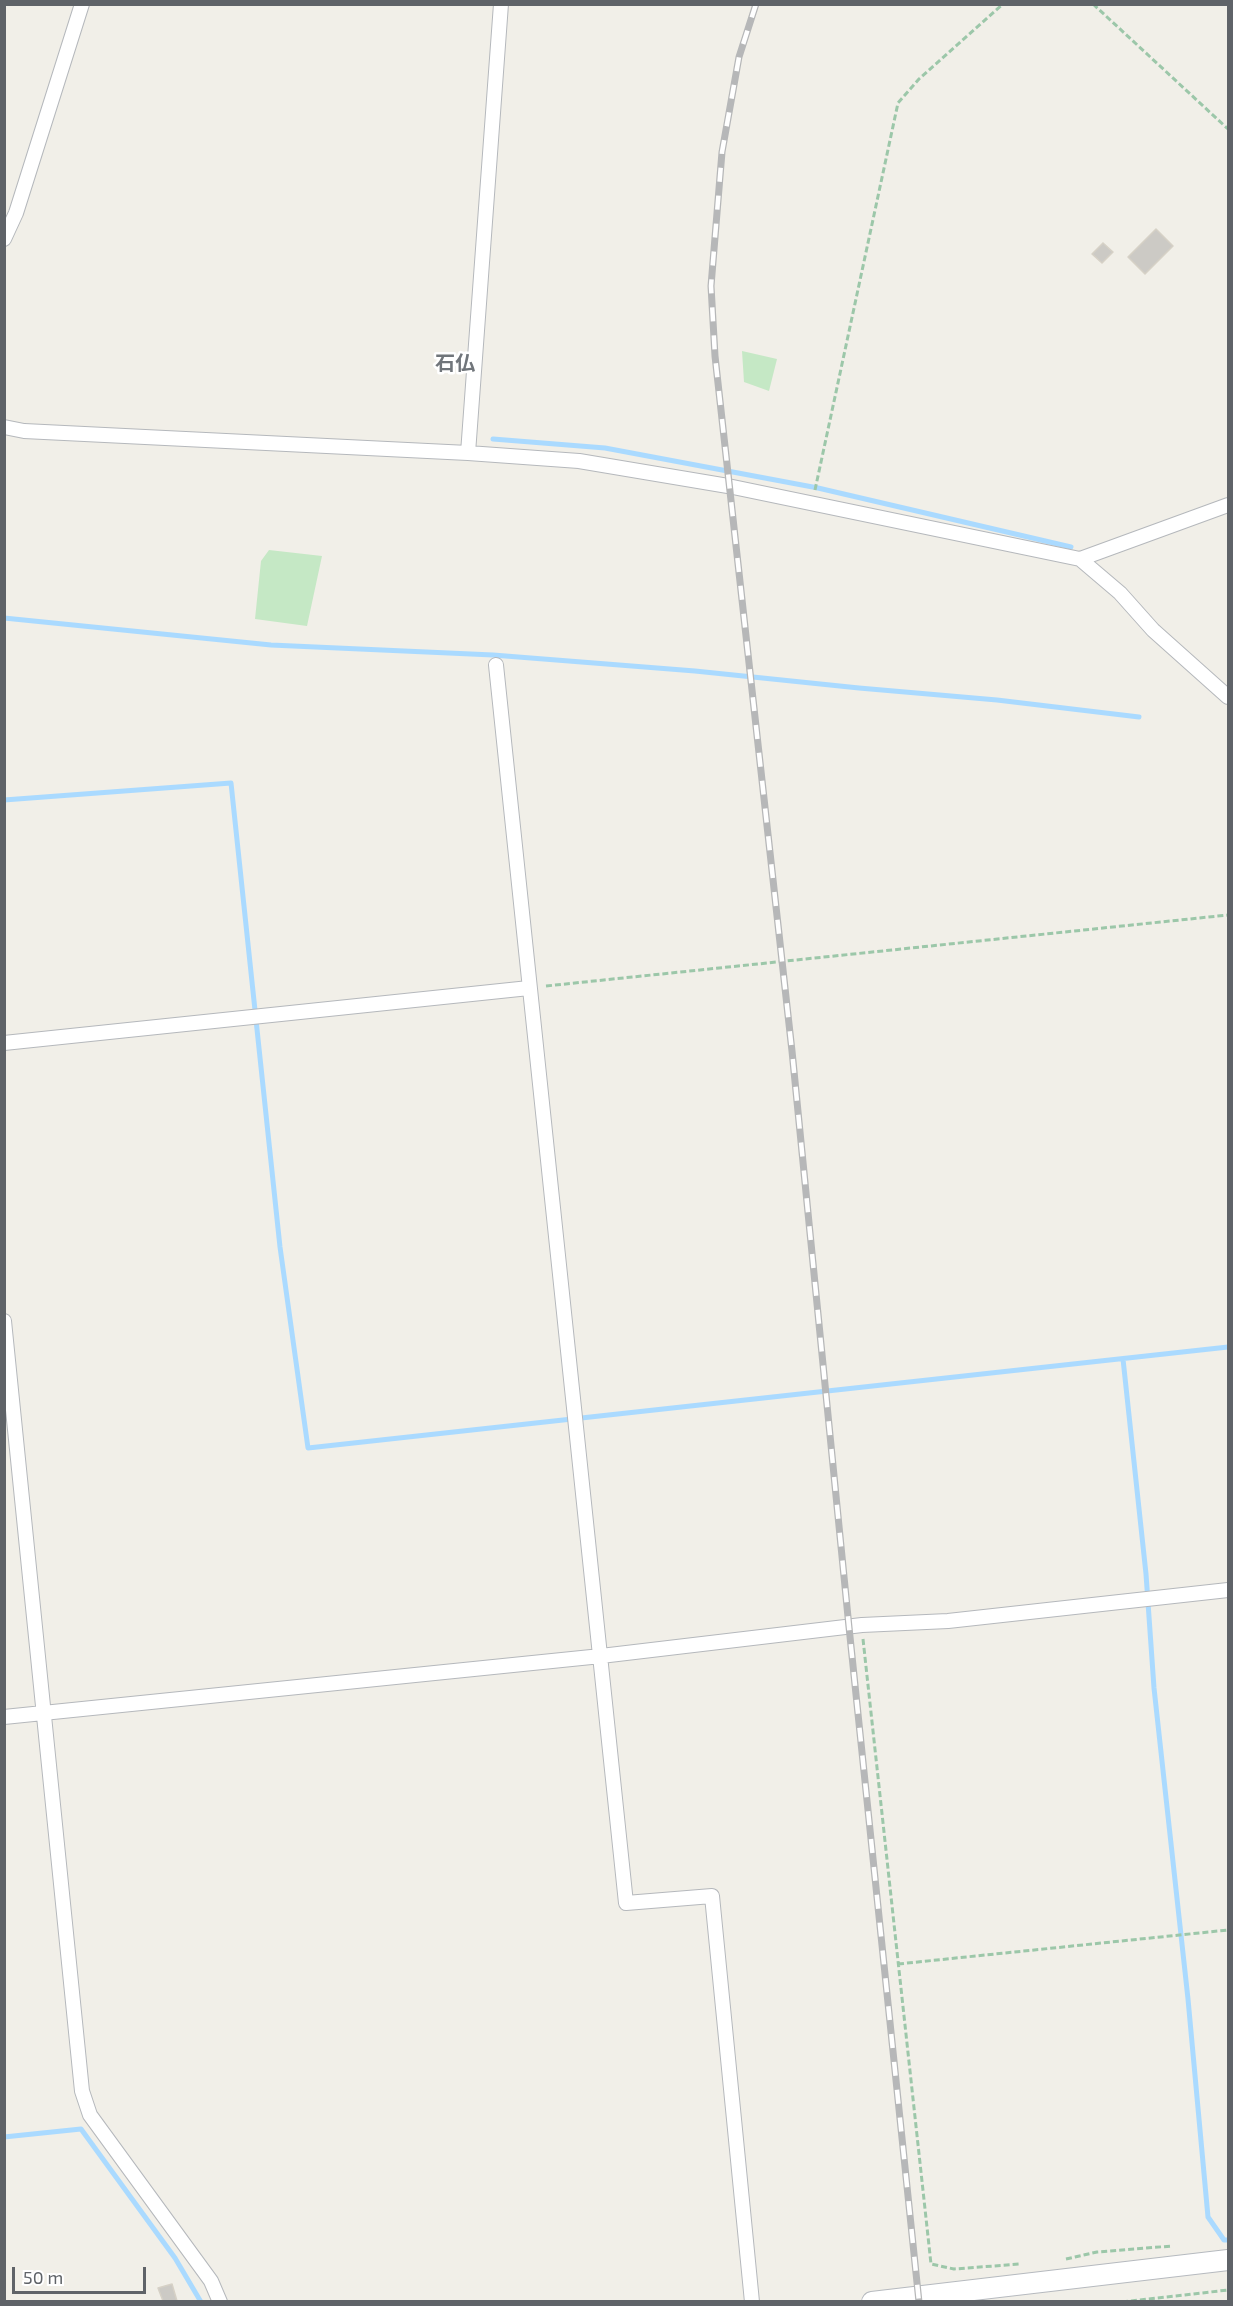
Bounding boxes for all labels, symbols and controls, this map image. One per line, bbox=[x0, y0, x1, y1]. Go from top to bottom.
district label: 石仏 bbox=[435, 351, 475, 375]
scale bar bbox=[15, 2255, 148, 2293]
text: 50 m bbox=[23, 2266, 63, 2288]

